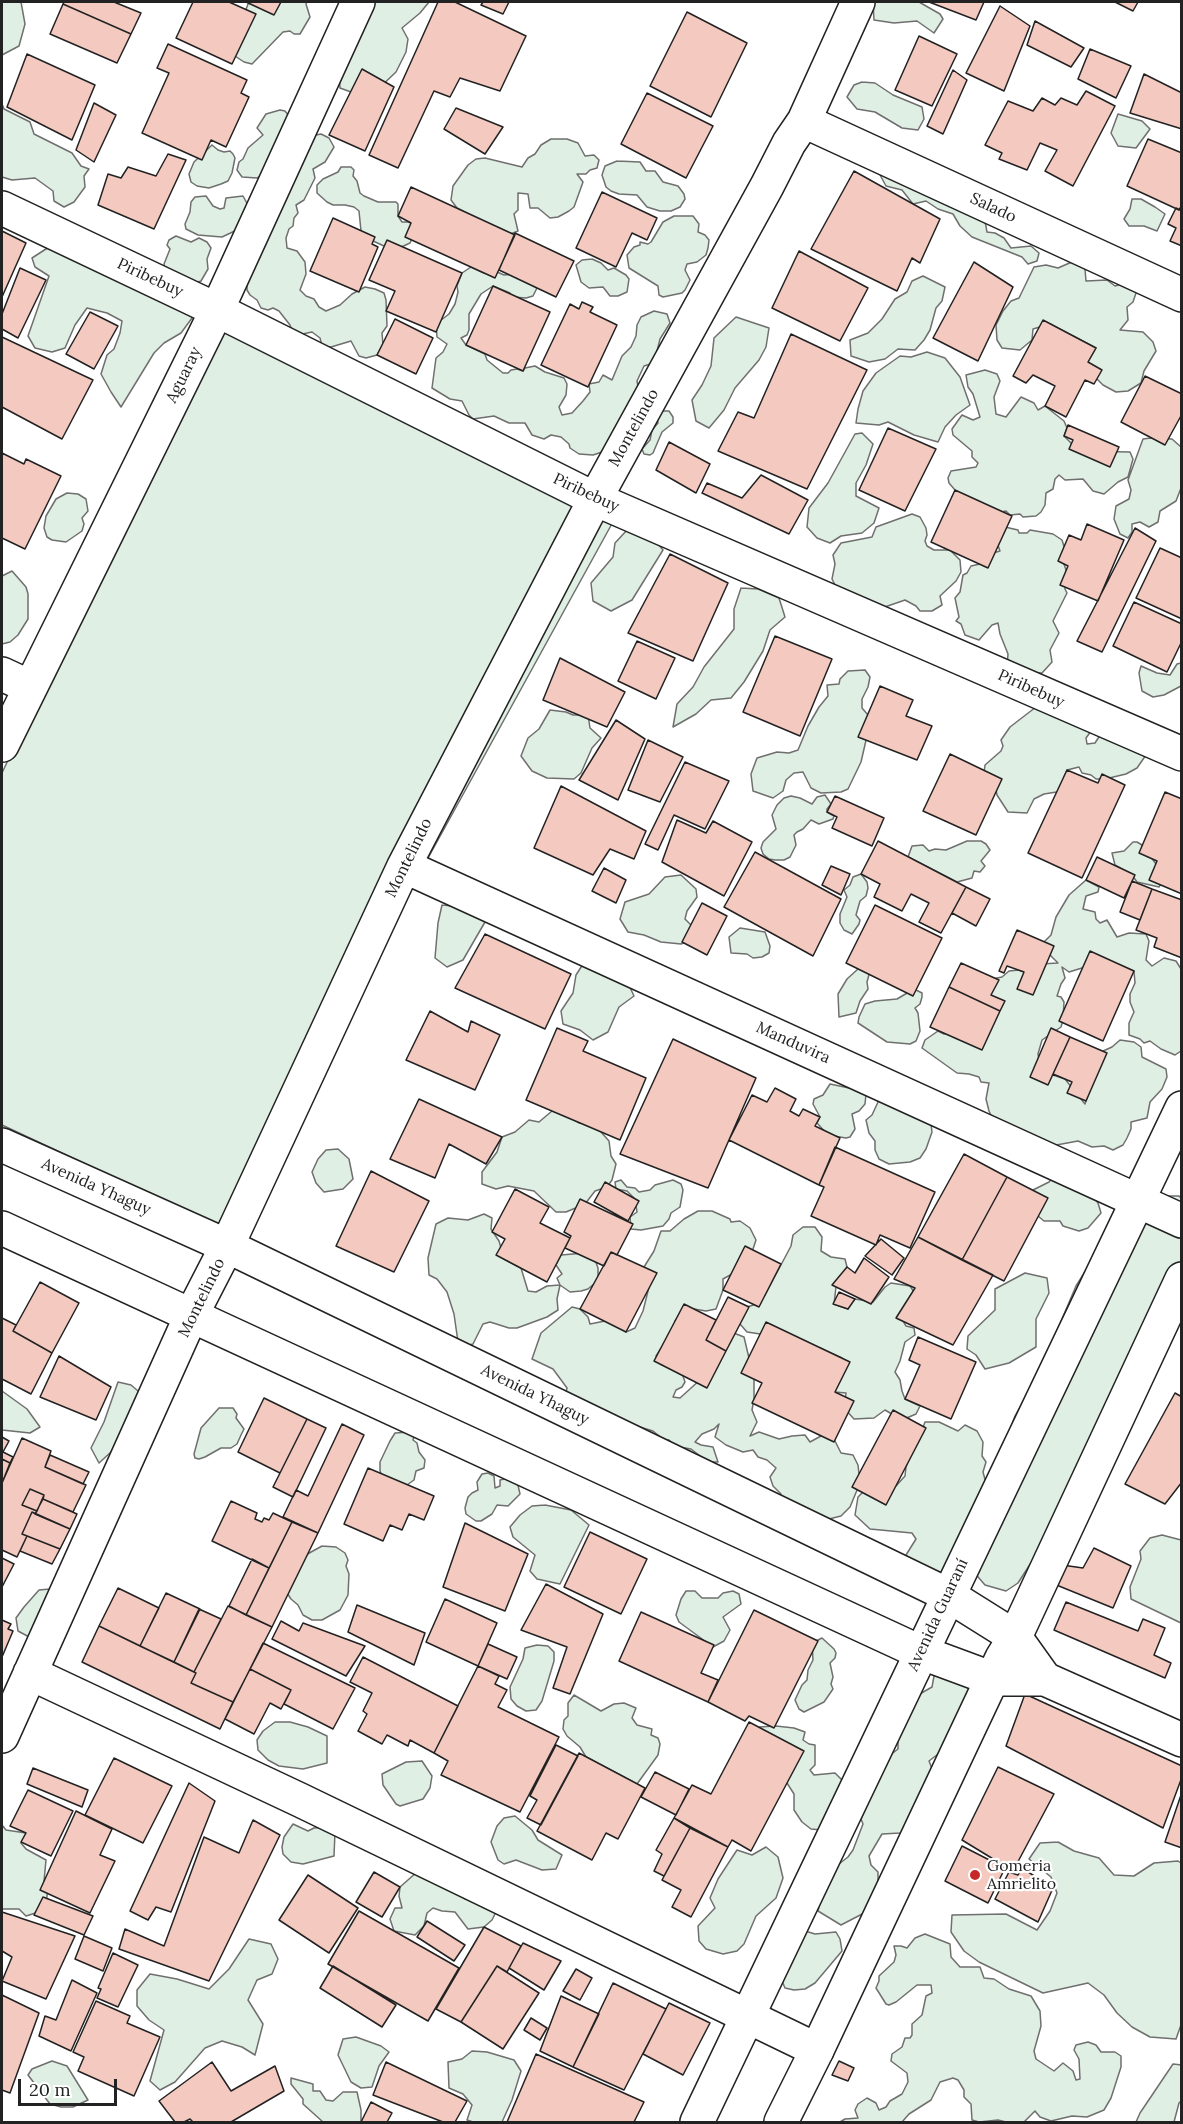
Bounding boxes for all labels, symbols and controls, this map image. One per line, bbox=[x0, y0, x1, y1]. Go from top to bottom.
street label: Salado bbox=[967, 189, 1019, 227]
street label: Piribebuy bbox=[114, 254, 186, 302]
street label: Aguaray bbox=[162, 344, 206, 406]
street label: Montelindo bbox=[605, 386, 663, 470]
street label: Piribebuy bbox=[550, 469, 622, 517]
street label: Piribebuy bbox=[995, 666, 1067, 712]
street label: Montelindo bbox=[382, 815, 436, 901]
street label: Manduvira bbox=[753, 1018, 833, 1068]
street label: Avenida Yhaguy bbox=[38, 1154, 154, 1220]
street label: Montelindo bbox=[175, 1255, 229, 1341]
street label: Avenida Yhaguy bbox=[478, 1361, 592, 1429]
street label: Avenida Guaraní bbox=[904, 1556, 972, 1674]
place label: Gomeria Amrielito bbox=[987, 1856, 1056, 1894]
marker: Gomeria Amrielito bbox=[968, 1868, 982, 1882]
scale bar bbox=[21, 2067, 120, 2105]
text: 20 m bbox=[29, 2078, 71, 2101]

